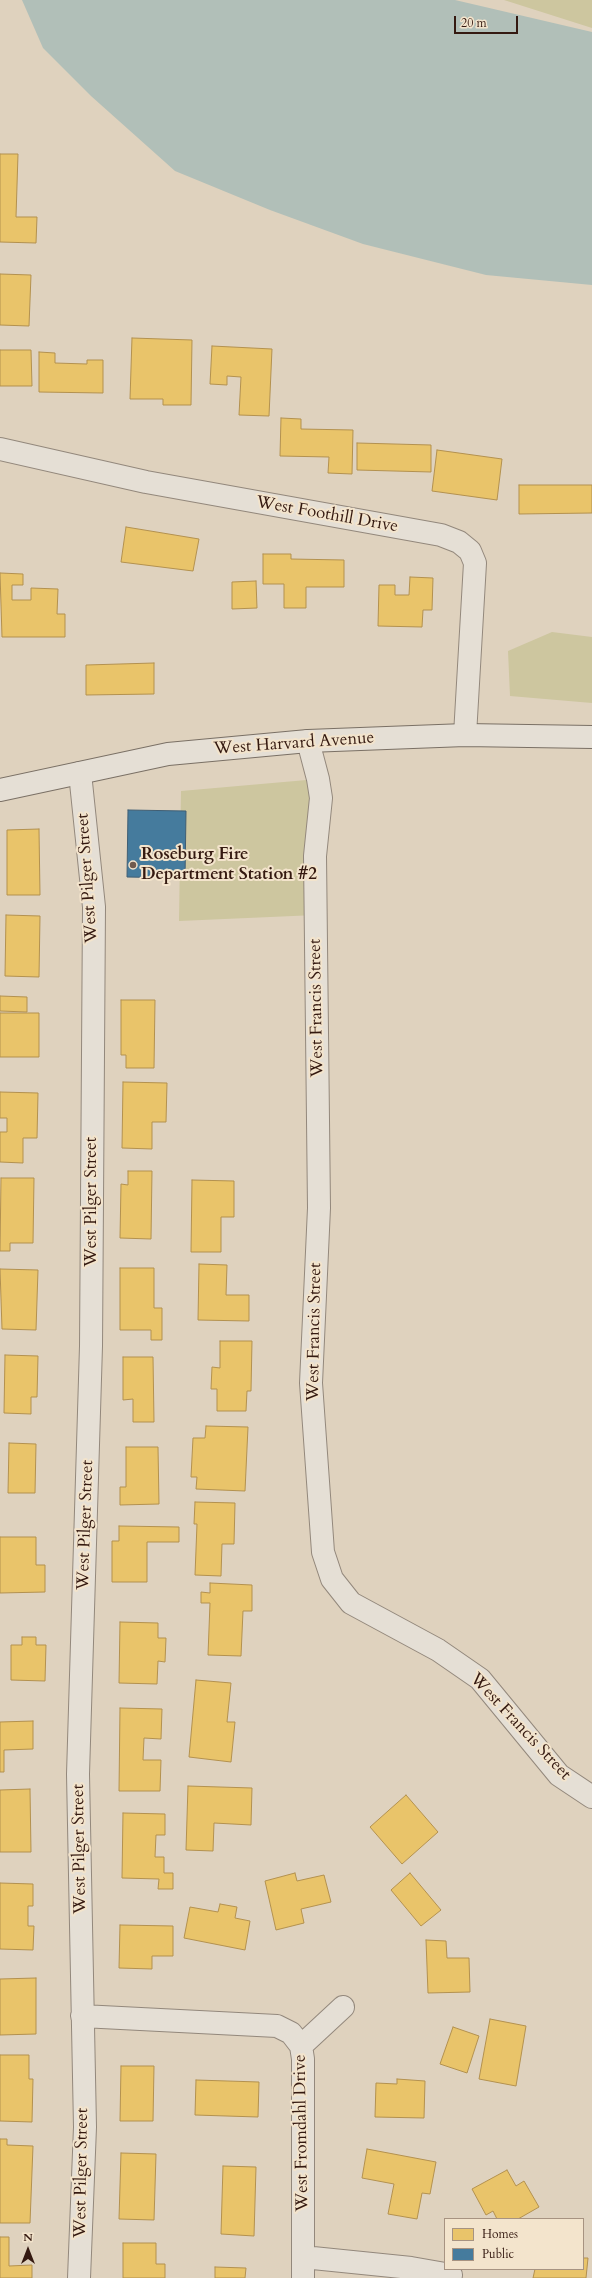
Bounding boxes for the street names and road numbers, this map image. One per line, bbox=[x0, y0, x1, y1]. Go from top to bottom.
street label: West Foothill Drive bbox=[254, 492, 400, 538]
street label: West Harvard Avenue bbox=[213, 728, 375, 760]
street label: West Pilger Street bbox=[73, 812, 103, 944]
street label: West Francis Street bbox=[306, 938, 328, 1078]
street label: West Pilger Street bbox=[82, 1137, 102, 1267]
street label: West Francis Street bbox=[304, 1262, 326, 1402]
street label: West Pilger Street bbox=[74, 1460, 98, 1590]
street label: West Francis Street bbox=[465, 1669, 575, 1785]
street label: West Pilger Street bbox=[69, 1784, 91, 1914]
street label: West Fromdahl Drive bbox=[290, 2054, 314, 2212]
street label: West Pilger Street bbox=[71, 2108, 93, 2238]

